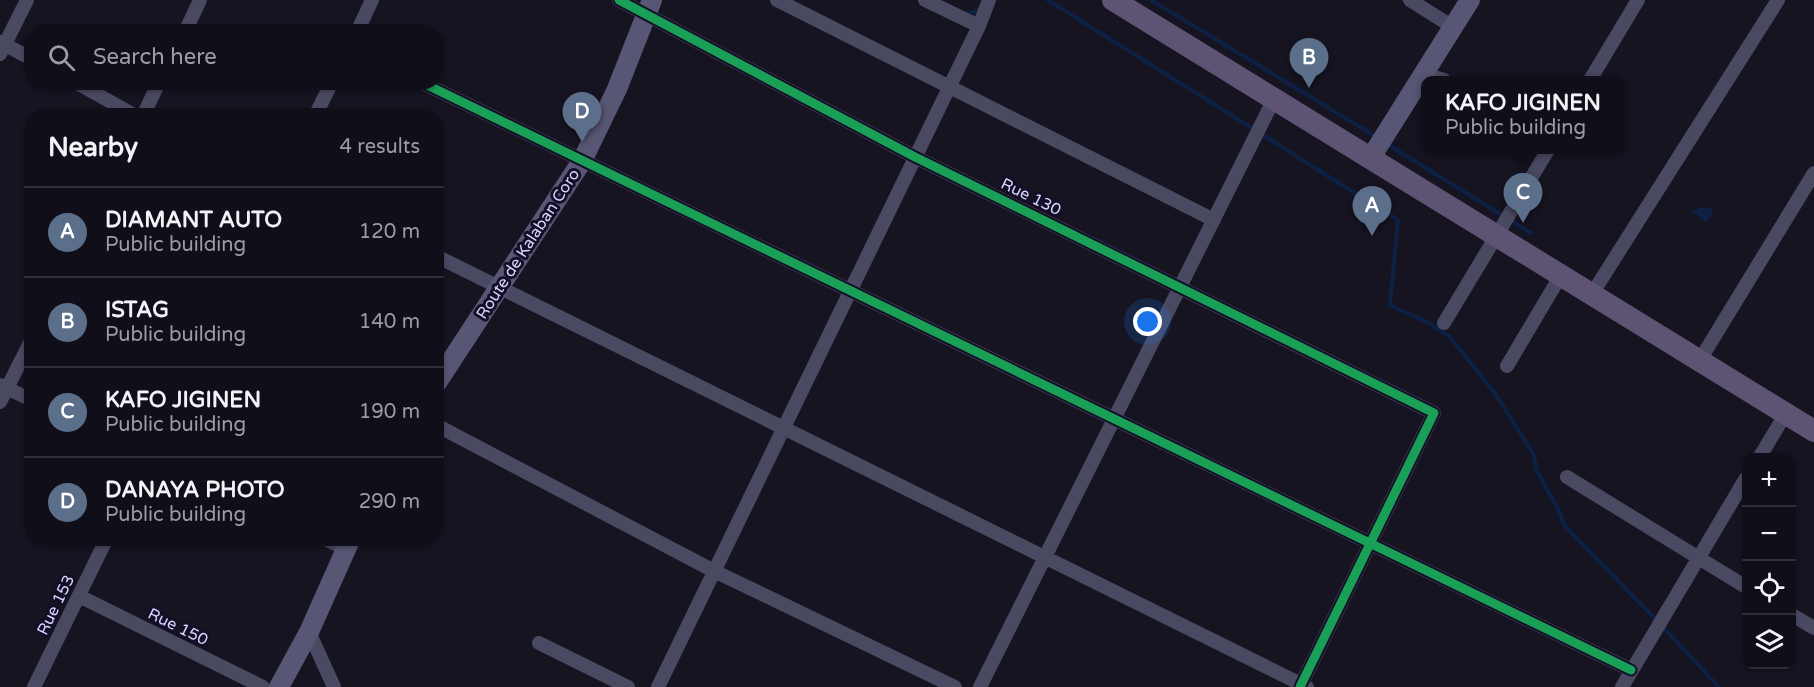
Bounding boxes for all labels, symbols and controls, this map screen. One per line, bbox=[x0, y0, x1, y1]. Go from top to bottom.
search box bbox=[24, 24, 444, 90]
pin: B bbox=[1290, 38, 1328, 88]
icon: search bbox=[45, 41, 78, 74]
text: Search here bbox=[93, 44, 217, 70]
popup bbox=[1421, 76, 1625, 154]
text: KAFO JIGINEN bbox=[1445, 90, 1601, 116]
pin: D bbox=[562, 92, 602, 142]
text: Public building bbox=[1445, 116, 1586, 140]
text: Nearby bbox=[48, 132, 138, 163]
text: 4 results bbox=[340, 135, 420, 159]
street label: Route de Kalaban Coro bbox=[472, 165, 584, 323]
street label: Rue 130 bbox=[998, 174, 1064, 220]
pin: C bbox=[1504, 174, 1543, 223]
pin: A bbox=[1352, 186, 1392, 236]
text: DIAMANT AUTO bbox=[105, 207, 282, 233]
text: A bbox=[60, 220, 75, 244]
text: 120 m bbox=[359, 220, 420, 244]
text: Public building bbox=[105, 233, 246, 257]
text: ISTAG bbox=[105, 297, 169, 323]
your location bbox=[1133, 307, 1162, 336]
text: B bbox=[61, 310, 74, 334]
text: 140 m bbox=[359, 310, 420, 334]
text: Public building bbox=[105, 323, 246, 347]
text: KAFO JIGINEN bbox=[105, 387, 261, 413]
text: C bbox=[61, 400, 74, 424]
text: 190 m bbox=[359, 400, 420, 424]
text: Public building bbox=[105, 413, 246, 437]
map controls bbox=[1742, 453, 1796, 669]
button: + bbox=[1742, 453, 1796, 507]
text: DANAYA PHOTO bbox=[105, 477, 285, 503]
text: D bbox=[60, 490, 75, 514]
text: 290 m bbox=[359, 490, 420, 514]
text: Public building bbox=[105, 503, 246, 527]
button: − bbox=[1742, 507, 1796, 561]
button: locate bbox=[1742, 561, 1796, 615]
street label: Rue 153 bbox=[33, 572, 79, 638]
street label: Rue 150 bbox=[145, 604, 211, 650]
button: layers bbox=[1742, 615, 1796, 669]

